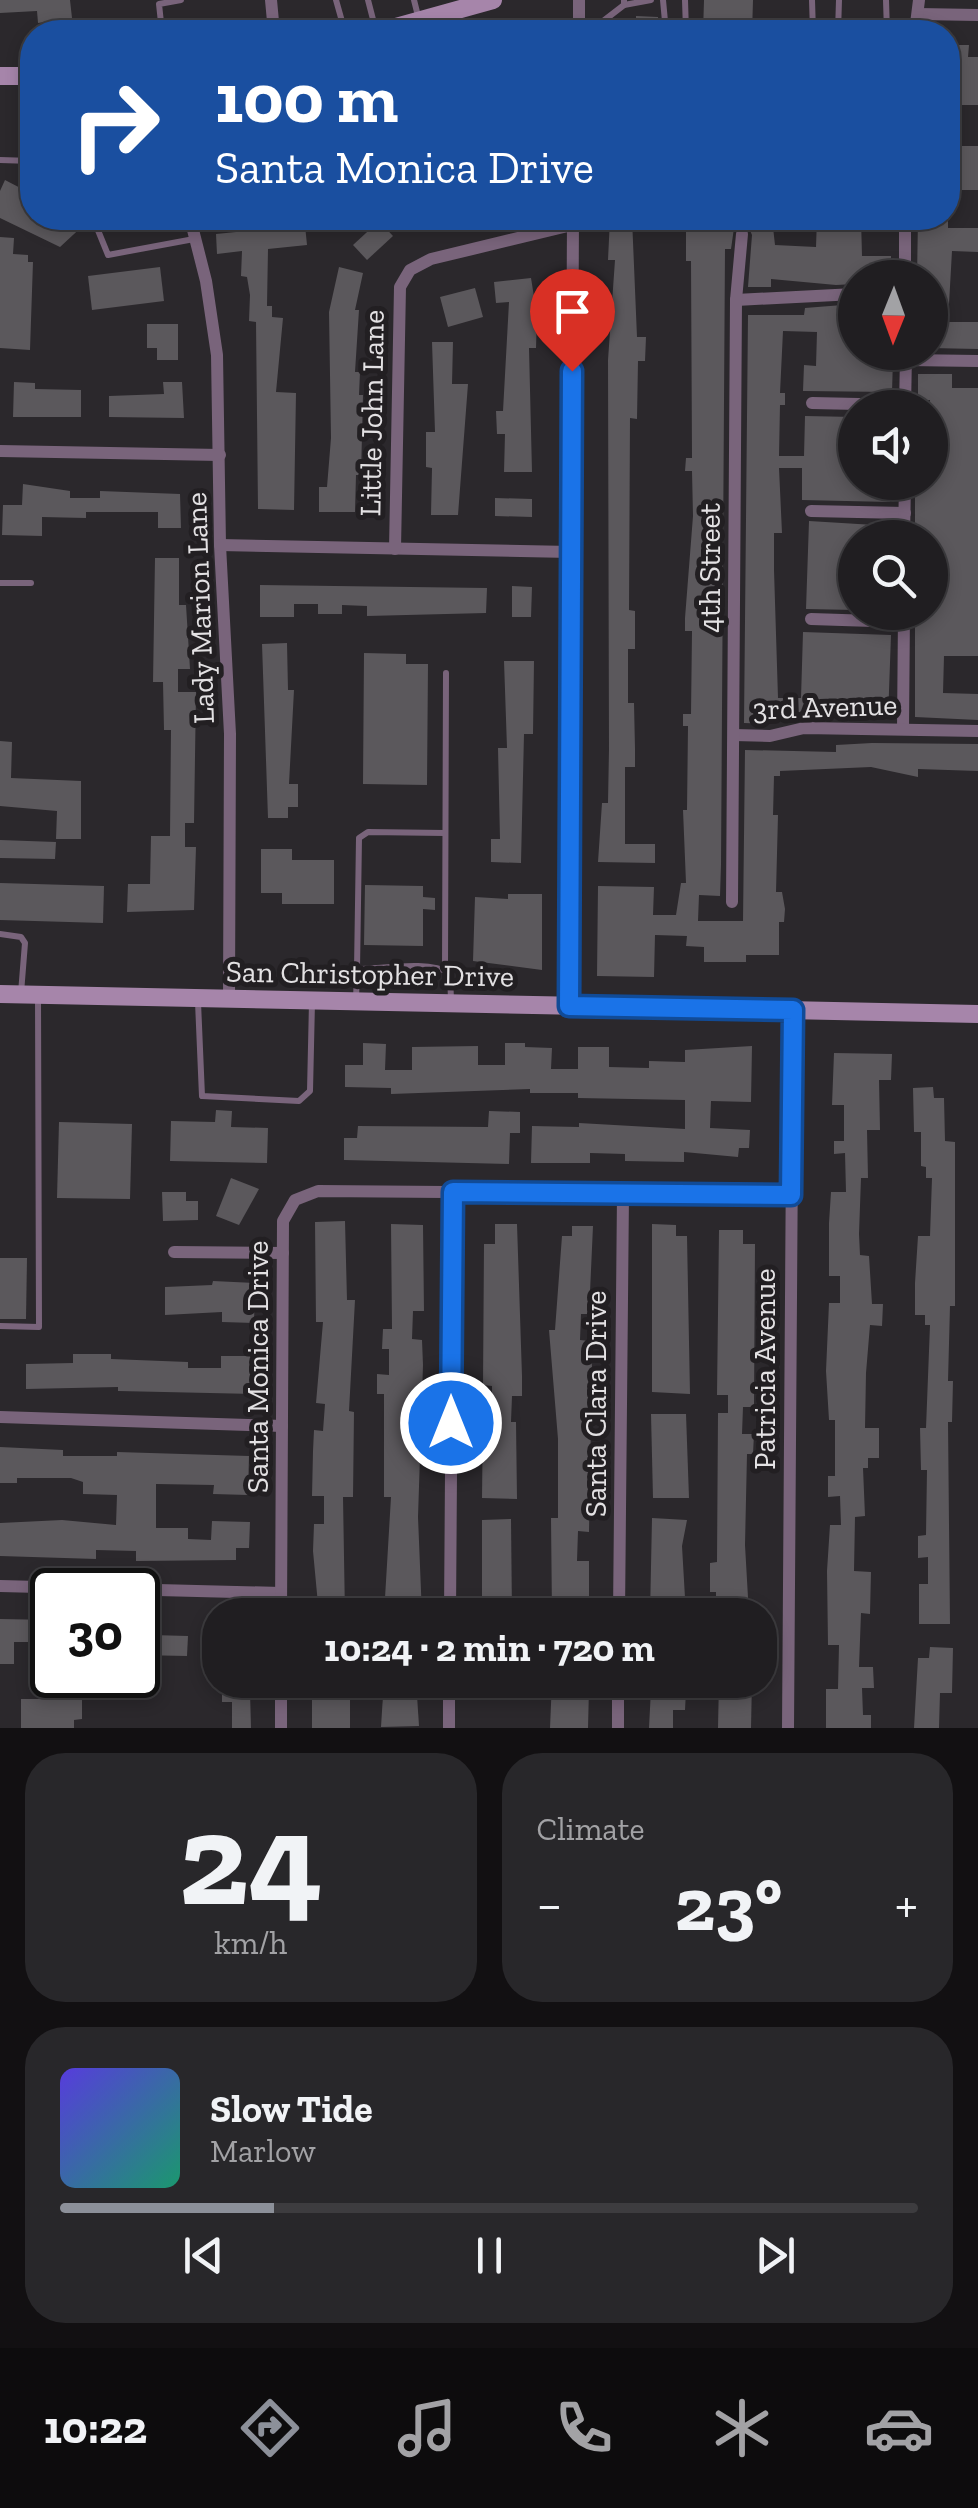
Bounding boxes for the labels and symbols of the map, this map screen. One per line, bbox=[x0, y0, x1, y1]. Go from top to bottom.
north arrow bbox=[838, 260, 948, 370]
pin bbox=[530, 269, 615, 372]
street label: Little John Lane bbox=[352, 309, 392, 517]
street label: Lady Marion Lane bbox=[178, 492, 222, 724]
street label: 4th Street bbox=[692, 503, 728, 633]
street label: 3rd Avenue bbox=[752, 686, 898, 728]
street label: San Christopher Drive bbox=[226, 953, 514, 995]
street label: Santa Monica Drive bbox=[240, 1241, 276, 1493]
street label: Patricia Avenue bbox=[747, 1268, 783, 1470]
street label: Santa Clara Drive bbox=[578, 1291, 614, 1517]
position arrow bbox=[399, 1371, 503, 1475]
speed limit sign: 30 bbox=[30, 1568, 160, 1698]

